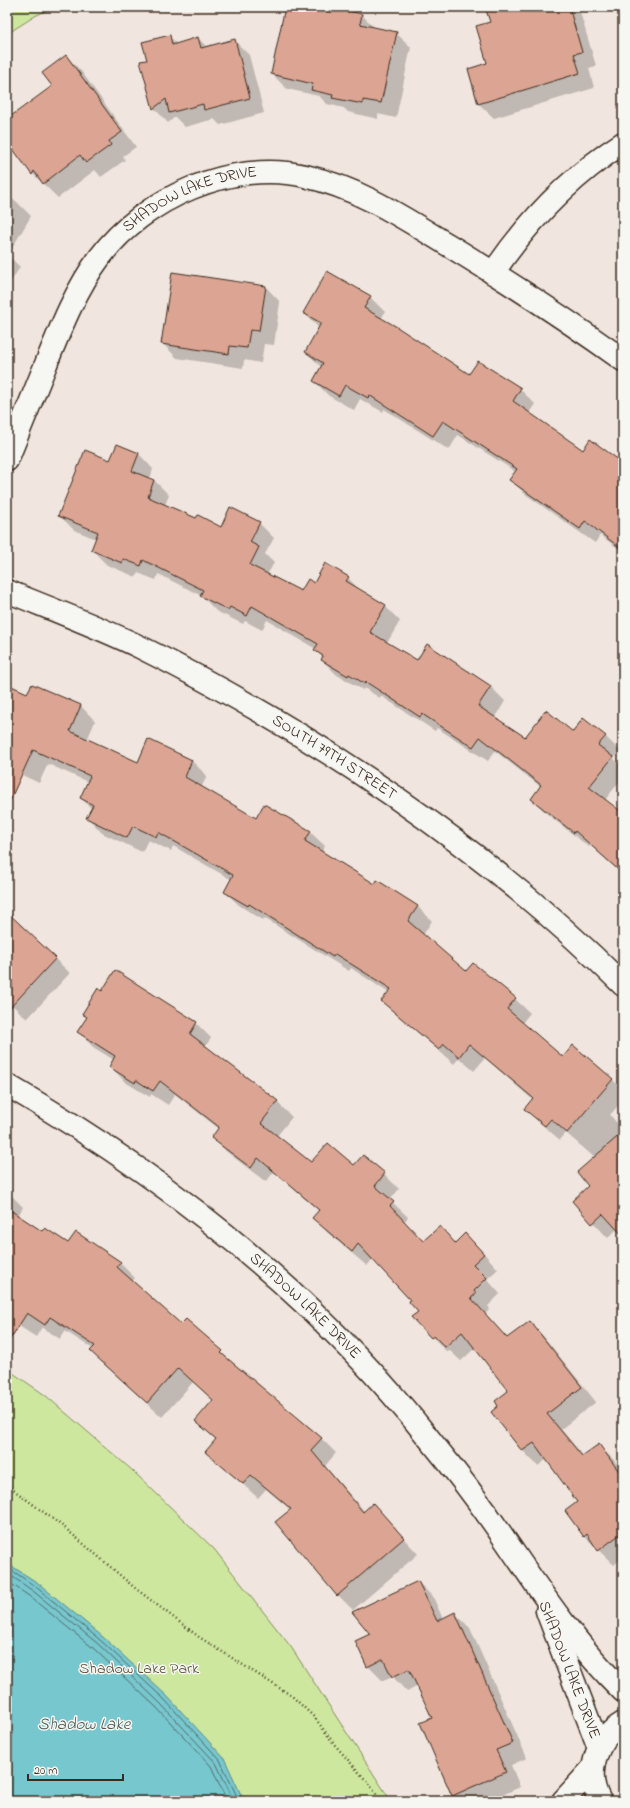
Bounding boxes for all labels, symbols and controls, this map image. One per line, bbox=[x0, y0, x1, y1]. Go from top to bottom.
street label: SHADOW LAKE DRIVE bbox=[117, 160, 258, 239]
street label: SOUTH 79TH STREET bbox=[267, 709, 402, 807]
street label: SHADOW LAKE DRIVE bbox=[244, 1247, 366, 1365]
street label: SHADOW LAKE DRIVE bbox=[532, 1598, 606, 1742]
park label: Shadow Lake Park bbox=[79, 1657, 200, 1681]
water label: Shadow Lake bbox=[38, 1712, 132, 1737]
scale bar bbox=[28, 1756, 123, 1782]
text: 20 m bbox=[34, 1762, 57, 1780]

